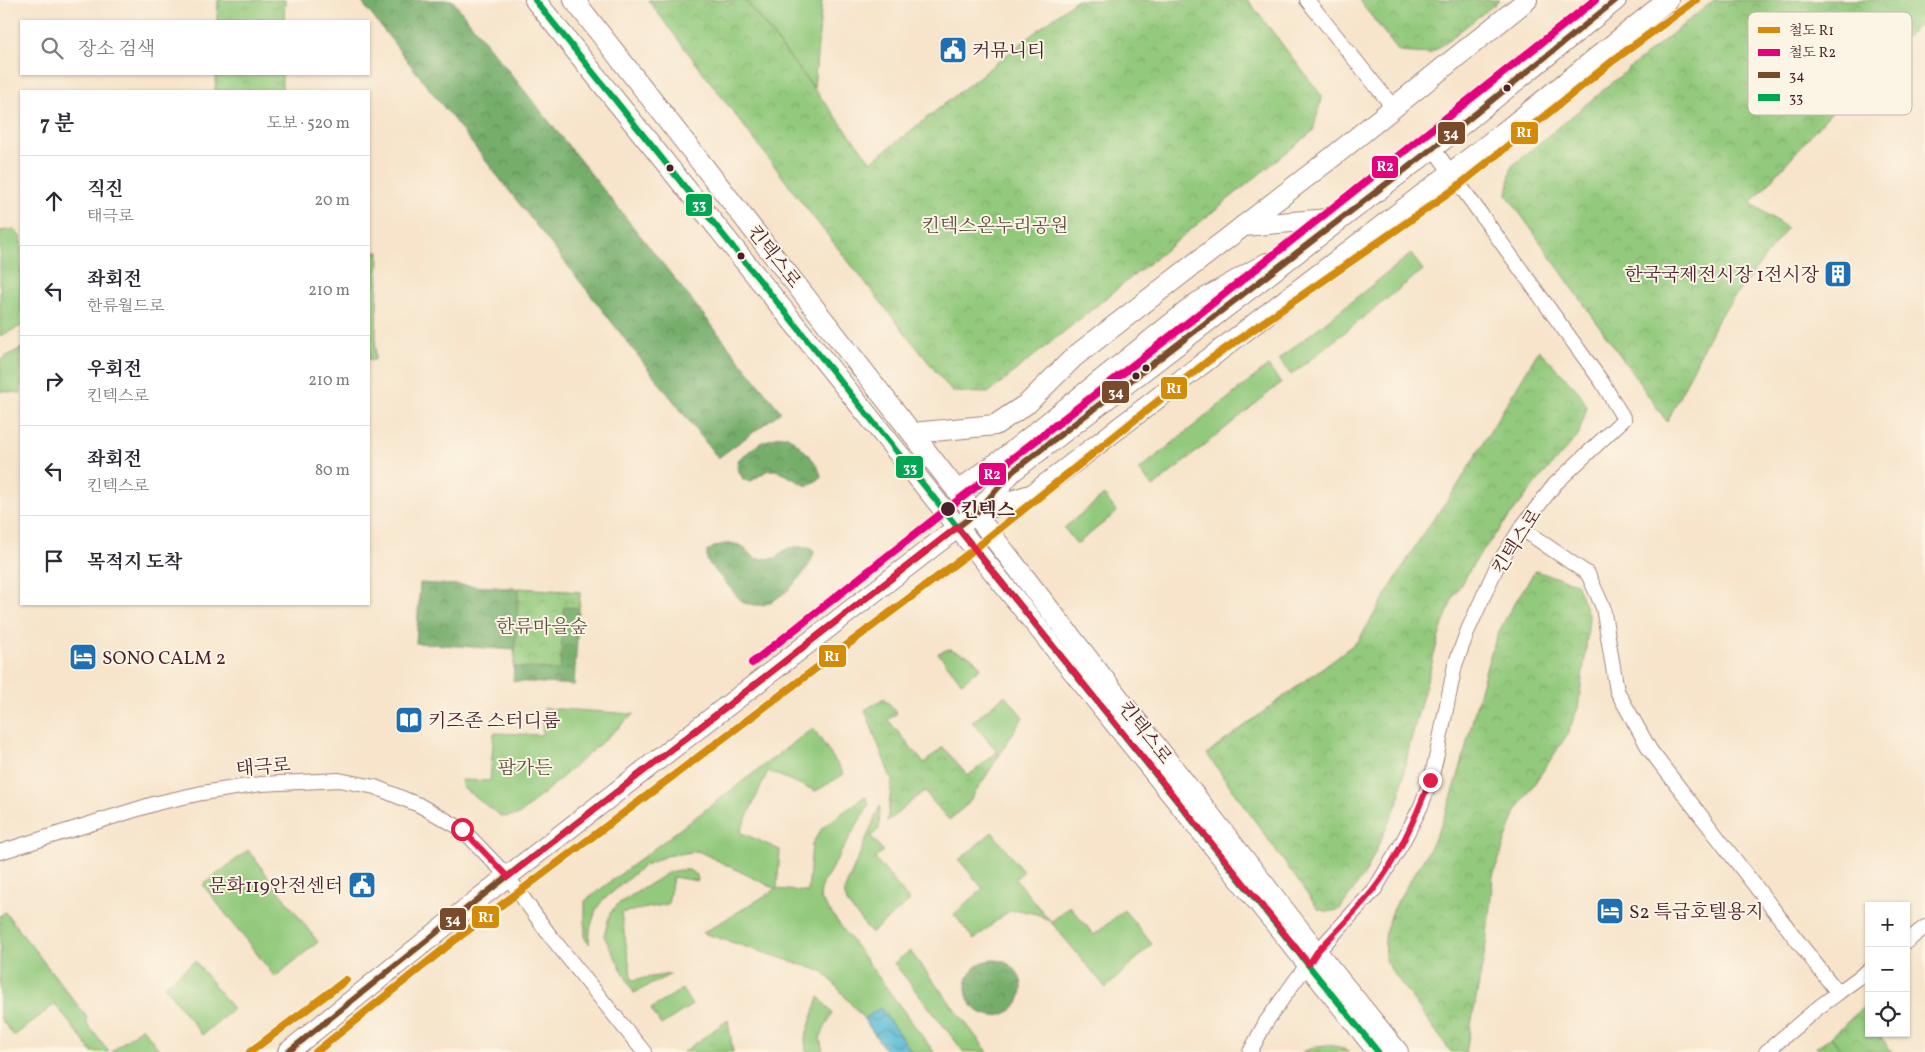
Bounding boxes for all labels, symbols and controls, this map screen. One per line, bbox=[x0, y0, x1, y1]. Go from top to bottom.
legend bbox=[1748, 12, 1912, 115]
search box bbox=[20, 20, 370, 75]
text: 철도 R1 bbox=[1789, 22, 1834, 41]
icon: search bbox=[38, 34, 66, 62]
public building icon: 커뮤니티 bbox=[938, 35, 968, 65]
text: 장소 검색 bbox=[78, 37, 155, 63]
place label: 커뮤니티 bbox=[972, 39, 1045, 65]
text: 철도 R2 bbox=[1789, 44, 1836, 63]
text: 34 bbox=[1789, 67, 1805, 86]
unlabelled marker bbox=[1502, 83, 1512, 93]
text: 33 bbox=[1789, 89, 1803, 108]
text: 7 분 bbox=[40, 110, 75, 139]
text: 도보 · 520 m bbox=[266, 113, 350, 135]
line badge: 34 bbox=[1437, 121, 1466, 145]
line badge: R1 bbox=[1510, 121, 1539, 145]
text: R1 bbox=[1516, 124, 1532, 143]
text: 34 bbox=[1443, 125, 1459, 144]
line badge: R2 bbox=[1371, 155, 1399, 179]
text: R2 bbox=[1376, 158, 1394, 177]
unlabelled marker bbox=[665, 163, 675, 173]
text: 직진 bbox=[87, 177, 124, 203]
icon: ahead bbox=[40, 187, 68, 215]
text: 20 m bbox=[315, 190, 350, 212]
line badge: 33 bbox=[685, 193, 713, 217]
text: 33 bbox=[692, 196, 706, 215]
text: 태극로 bbox=[87, 206, 133, 228]
park label: 킨텍스온누리공원 bbox=[922, 214, 1068, 240]
street label: 킨텍스로 bbox=[741, 220, 806, 294]
unlabelled marker bbox=[736, 251, 746, 261]
building icon: 한국국제전시장 1전시장 bbox=[1823, 259, 1853, 289]
place label: 한국국제전시장 1전시장 bbox=[1624, 263, 1820, 289]
text: 좌회전 bbox=[87, 267, 142, 293]
icon: left bbox=[40, 277, 68, 305]
text: 210 m bbox=[308, 280, 350, 302]
text: 한류월드로 bbox=[87, 296, 164, 318]
text: 우회전 bbox=[87, 357, 142, 383]
unlabelled marker bbox=[1141, 363, 1151, 373]
icon: right bbox=[40, 367, 68, 395]
text: 210 m bbox=[308, 370, 350, 392]
unlabelled marker bbox=[1131, 371, 1141, 381]
line badge: R1 bbox=[1160, 376, 1188, 400]
line badge: 34 bbox=[1101, 380, 1130, 404]
text: R1 bbox=[1166, 380, 1182, 399]
text: 34 bbox=[1108, 384, 1124, 403]
text: 킨텍스로 bbox=[87, 386, 149, 408]
text: 좌회전 bbox=[87, 447, 142, 473]
line badge: 33 bbox=[895, 455, 924, 479]
icon: left bbox=[40, 457, 68, 485]
text: 33 bbox=[903, 459, 917, 478]
text: 80 m bbox=[315, 460, 350, 482]
line badge: R2 bbox=[978, 462, 1007, 486]
text: R2 bbox=[983, 466, 1001, 485]
text: 킨텍스로 bbox=[87, 476, 149, 498]
place label: 킨텍스 bbox=[960, 498, 1016, 524]
marker: 킨텍스 bbox=[939, 500, 957, 518]
street label: 킨텍스로 bbox=[1487, 504, 1549, 580]
icon: arrive bbox=[40, 547, 68, 575]
text: 목적지 도착 bbox=[87, 550, 183, 576]
park label: 한류마을숲 bbox=[496, 615, 588, 641]
hotel icon: SONO CALM 2 bbox=[68, 642, 98, 672]
line badge: R1 bbox=[818, 644, 847, 668]
place label: SONO CALM 2 bbox=[102, 646, 226, 672]
text: R1 bbox=[824, 648, 840, 667]
street label: 킨텍스로 bbox=[1112, 696, 1177, 770]
library icon: 키즈존 스터디룸 bbox=[394, 705, 424, 735]
place label: 키즈존 스터디룸 bbox=[428, 709, 560, 735]
street label: 태극로 bbox=[235, 753, 292, 783]
park label: 팜가든 bbox=[497, 756, 553, 782]
route end bbox=[1419, 769, 1442, 792]
route start bbox=[451, 818, 474, 841]
public building icon: 문화119안전센터 bbox=[347, 870, 377, 900]
place label: 문화119안전센터 bbox=[208, 874, 343, 900]
hotel icon: S2 특급호텔용지 bbox=[1595, 896, 1625, 926]
place label: S2 특급호텔용지 bbox=[1629, 900, 1764, 926]
map controls bbox=[1865, 902, 1910, 1037]
button: + bbox=[1865, 902, 1910, 947]
line badge: R1 bbox=[471, 905, 500, 929]
line badge: 34 bbox=[439, 907, 467, 931]
text: R1 bbox=[478, 909, 494, 928]
text: 34 bbox=[445, 911, 461, 930]
button: − bbox=[1865, 947, 1910, 992]
button: locate bbox=[1865, 992, 1910, 1037]

